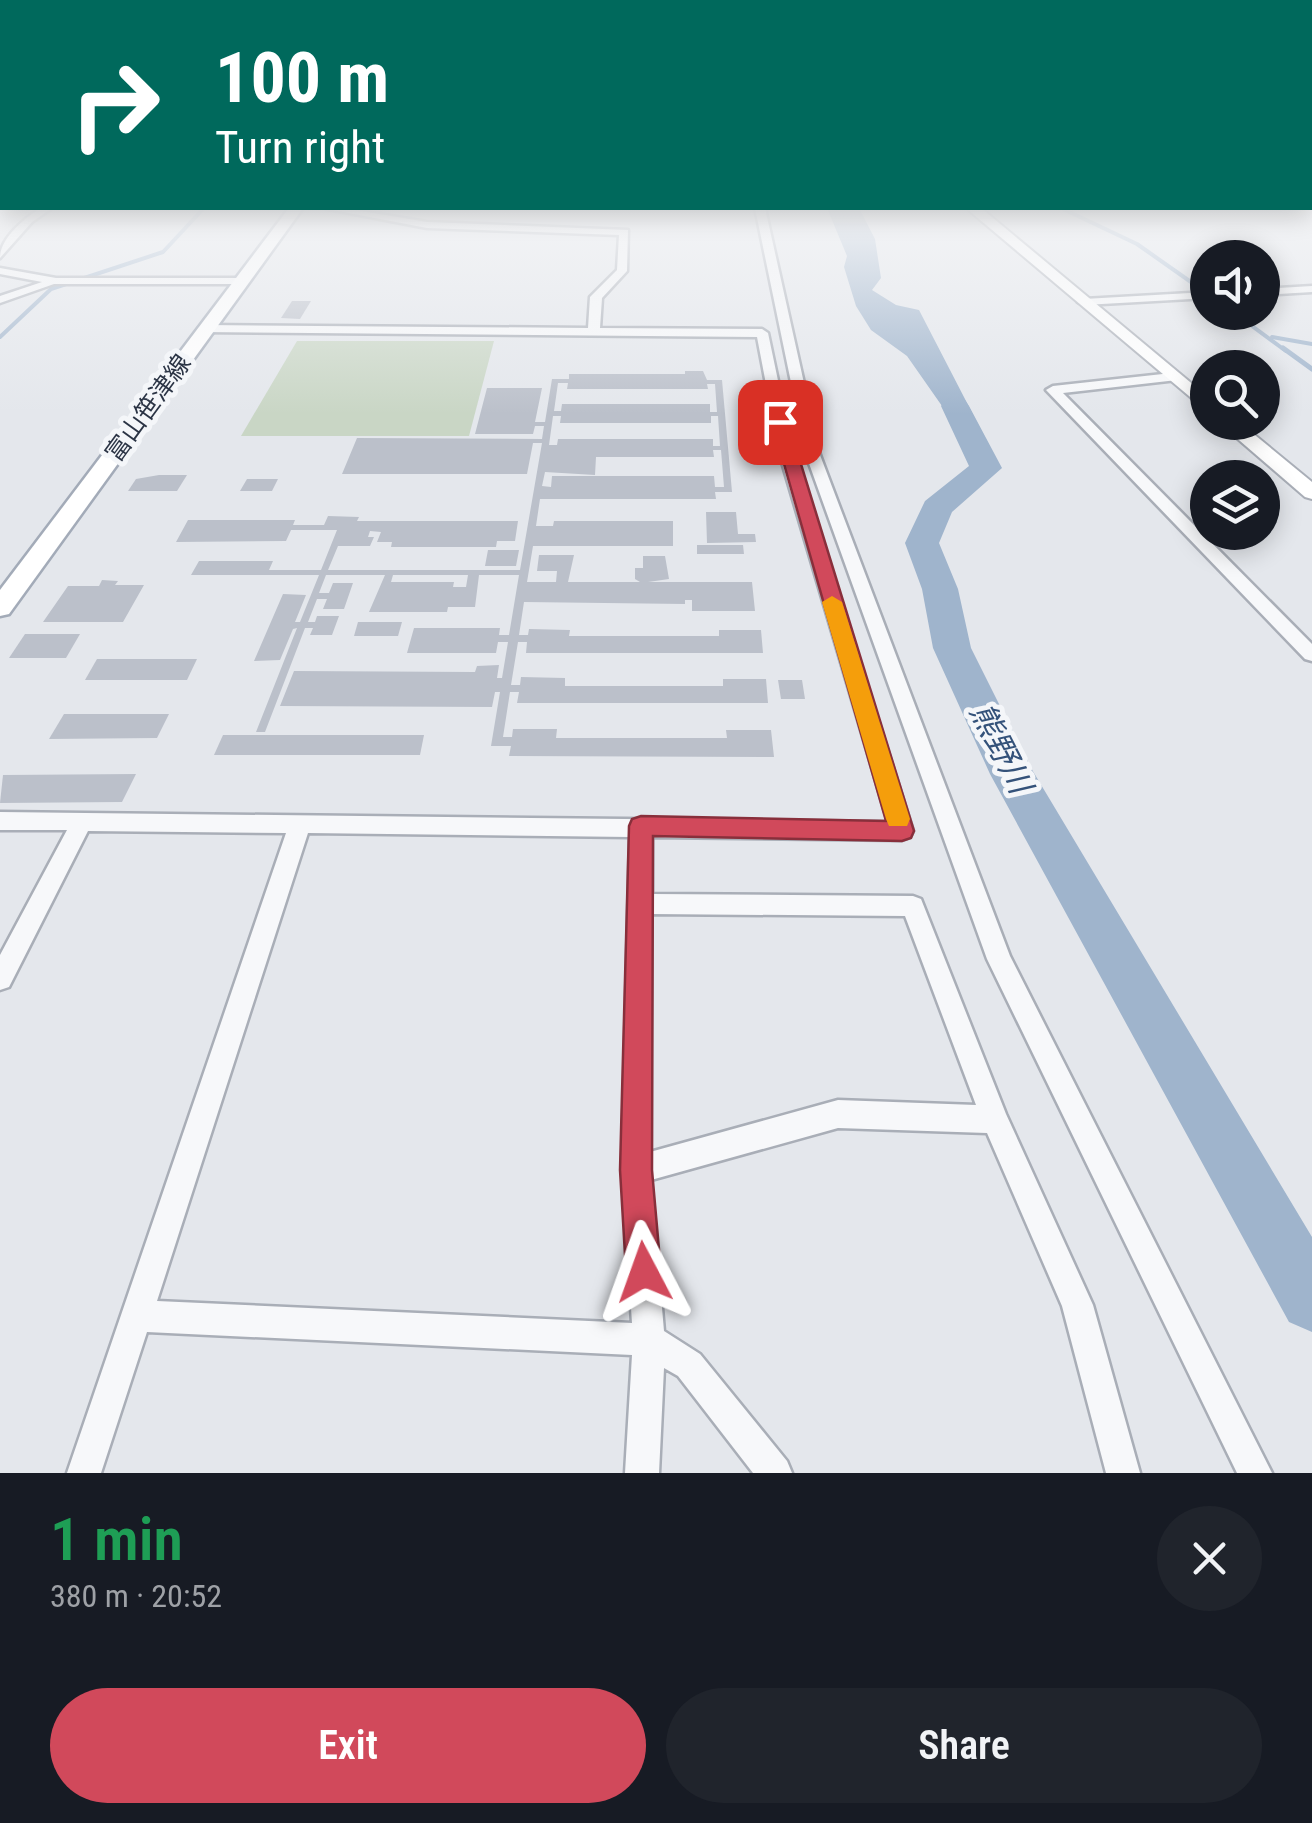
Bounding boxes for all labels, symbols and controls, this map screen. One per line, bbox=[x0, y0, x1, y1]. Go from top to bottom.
text: 100 m bbox=[215, 37, 389, 119]
icon: right bbox=[50, 40, 180, 170]
text: Turn right bbox=[215, 121, 385, 174]
map controls bbox=[1190, 240, 1280, 550]
button: sound bbox=[1190, 240, 1280, 330]
street label: 富山笹津線 bbox=[100, 349, 196, 467]
button: search bbox=[1190, 350, 1280, 440]
pin bbox=[738, 380, 823, 465]
icon: arrive bbox=[753, 395, 808, 450]
button: layers bbox=[1190, 460, 1280, 550]
water label: 熊野川 bbox=[962, 697, 1041, 802]
position arrow bbox=[592, 1220, 696, 1324]
text: 1 min bbox=[50, 1504, 183, 1575]
button: close bbox=[1157, 1506, 1262, 1611]
text: 380 m · 20:52 bbox=[50, 1577, 222, 1615]
button: Exit bbox=[50, 1688, 646, 1803]
button: Share bbox=[666, 1688, 1262, 1803]

